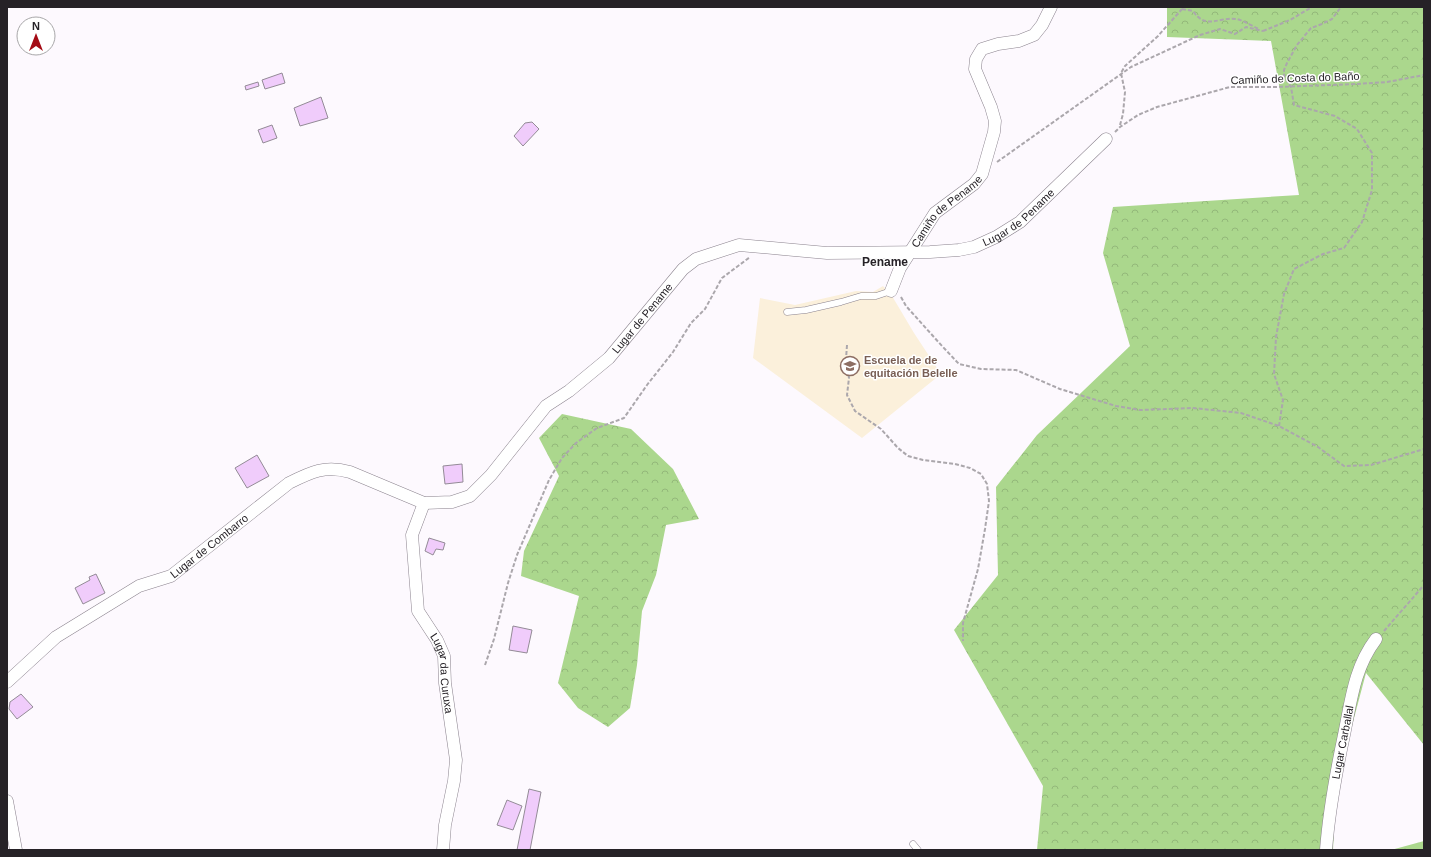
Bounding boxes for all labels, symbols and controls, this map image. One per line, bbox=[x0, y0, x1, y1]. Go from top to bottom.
north arrow bbox=[16, 16, 56, 56]
text: N bbox=[32, 20, 40, 32]
street label: Camiño de Costa do Baño bbox=[1230, 70, 1360, 86]
street label: Camiño de Pename bbox=[909, 173, 984, 250]
street label: Lugar de Pename bbox=[981, 186, 1057, 248]
district label: Pename bbox=[862, 255, 908, 269]
street label: Lugar de Pename bbox=[610, 281, 675, 356]
place label: Escuela de de equitación Belelle bbox=[864, 354, 958, 379]
school or university icon: Escuela de de equitación Belelle bbox=[839, 355, 861, 377]
street label: Lugar de Combarro bbox=[168, 512, 250, 580]
street label: Lugar da Curuxa bbox=[428, 631, 455, 715]
street label: Lugar Carballal bbox=[1329, 704, 1356, 780]

